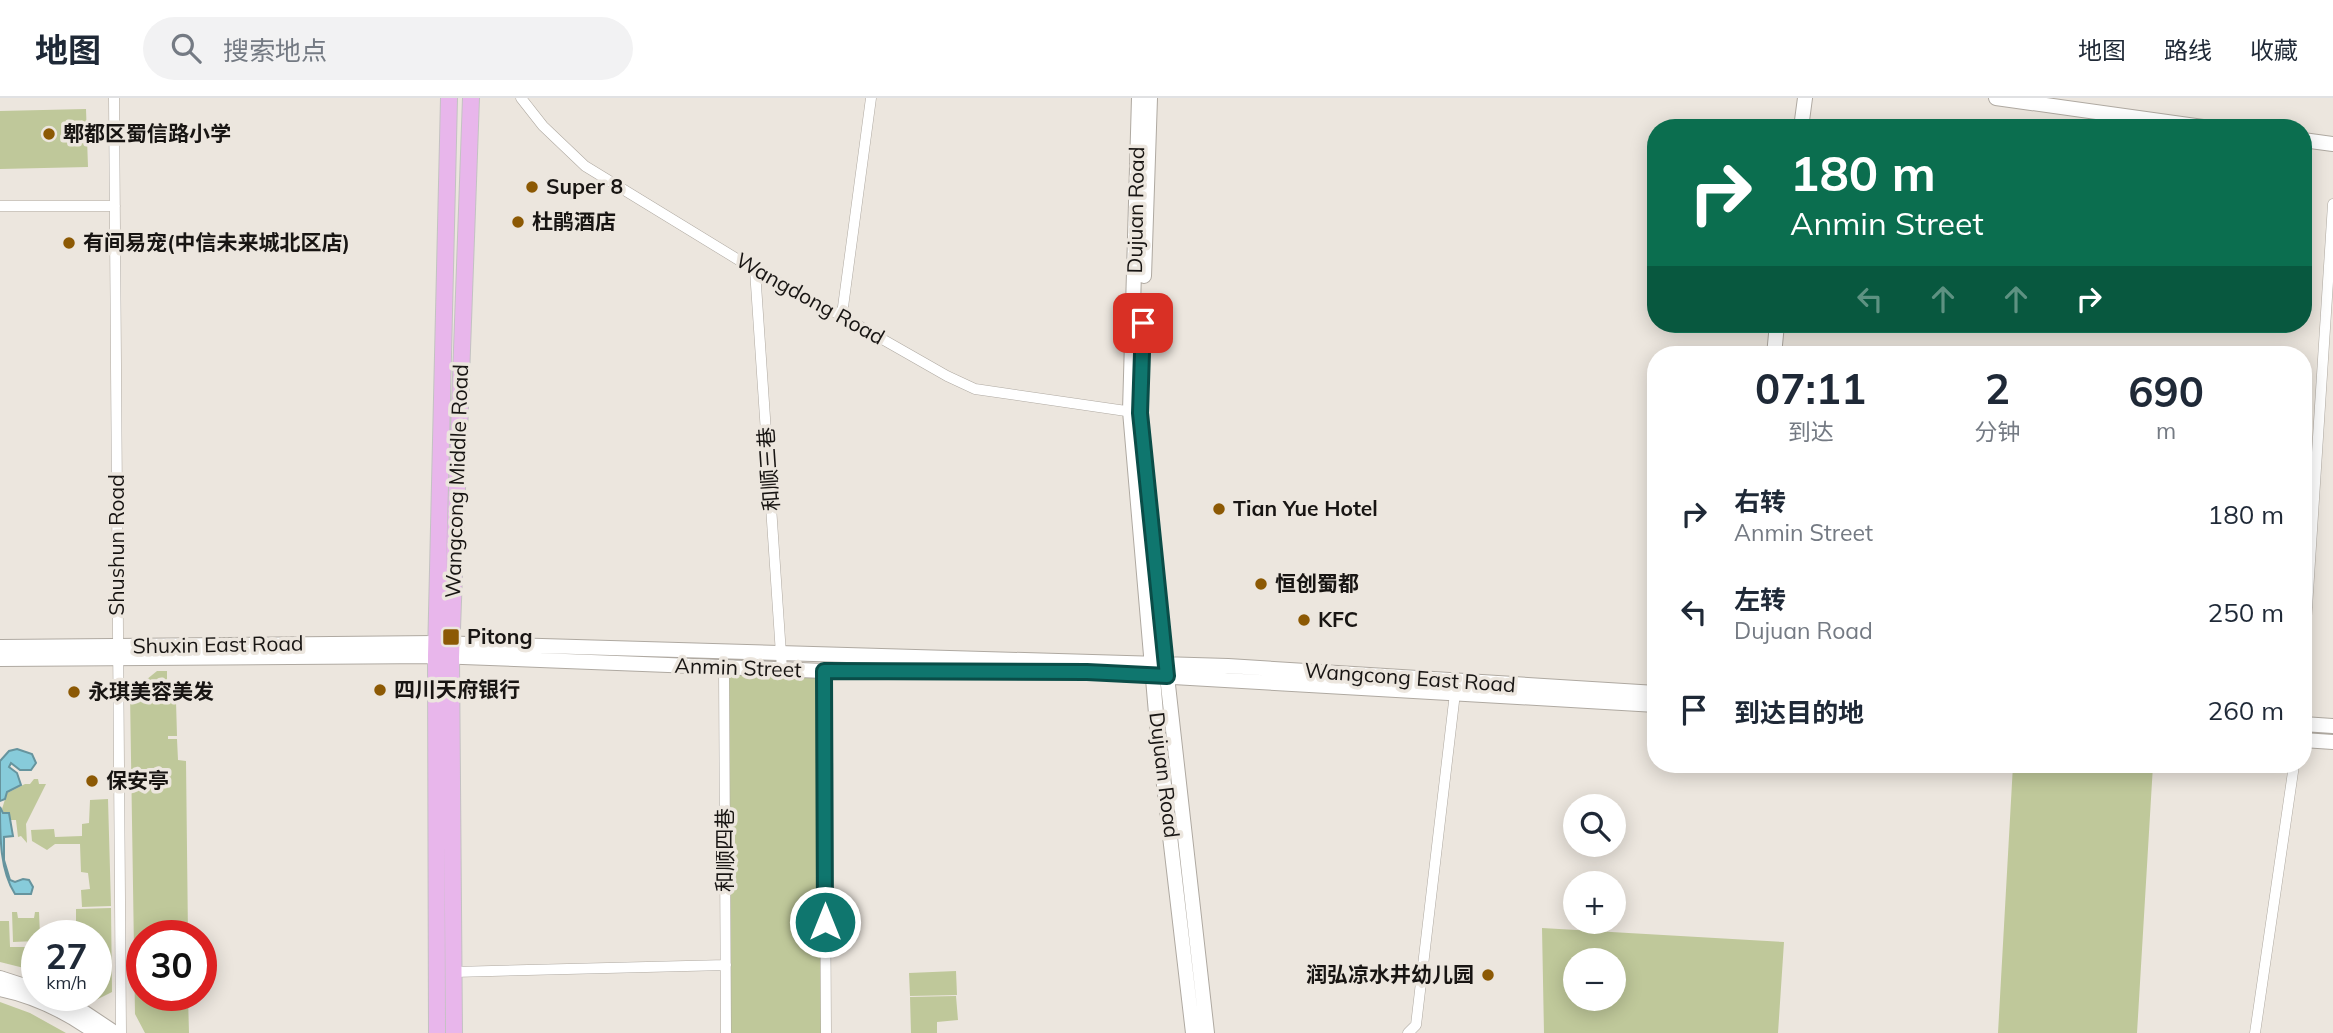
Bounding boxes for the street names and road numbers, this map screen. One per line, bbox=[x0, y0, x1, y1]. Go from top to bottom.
street label: Dujuan Road bbox=[1121, 146, 1149, 274]
street label: Wangdong Road bbox=[731, 246, 889, 350]
street label: Wangcong Middle Road bbox=[439, 364, 473, 598]
street label: 和顺三巷 bbox=[752, 426, 784, 512]
street label: Shushun Road bbox=[103, 474, 129, 616]
street label: Shuxin East Road bbox=[132, 630, 304, 658]
street label: Anmin Street bbox=[674, 652, 802, 682]
street label: Wangcong East Road bbox=[1304, 657, 1517, 697]
street label: Dujuan Road bbox=[1144, 710, 1186, 839]
street label: 和顺四巷 bbox=[711, 808, 737, 892]

